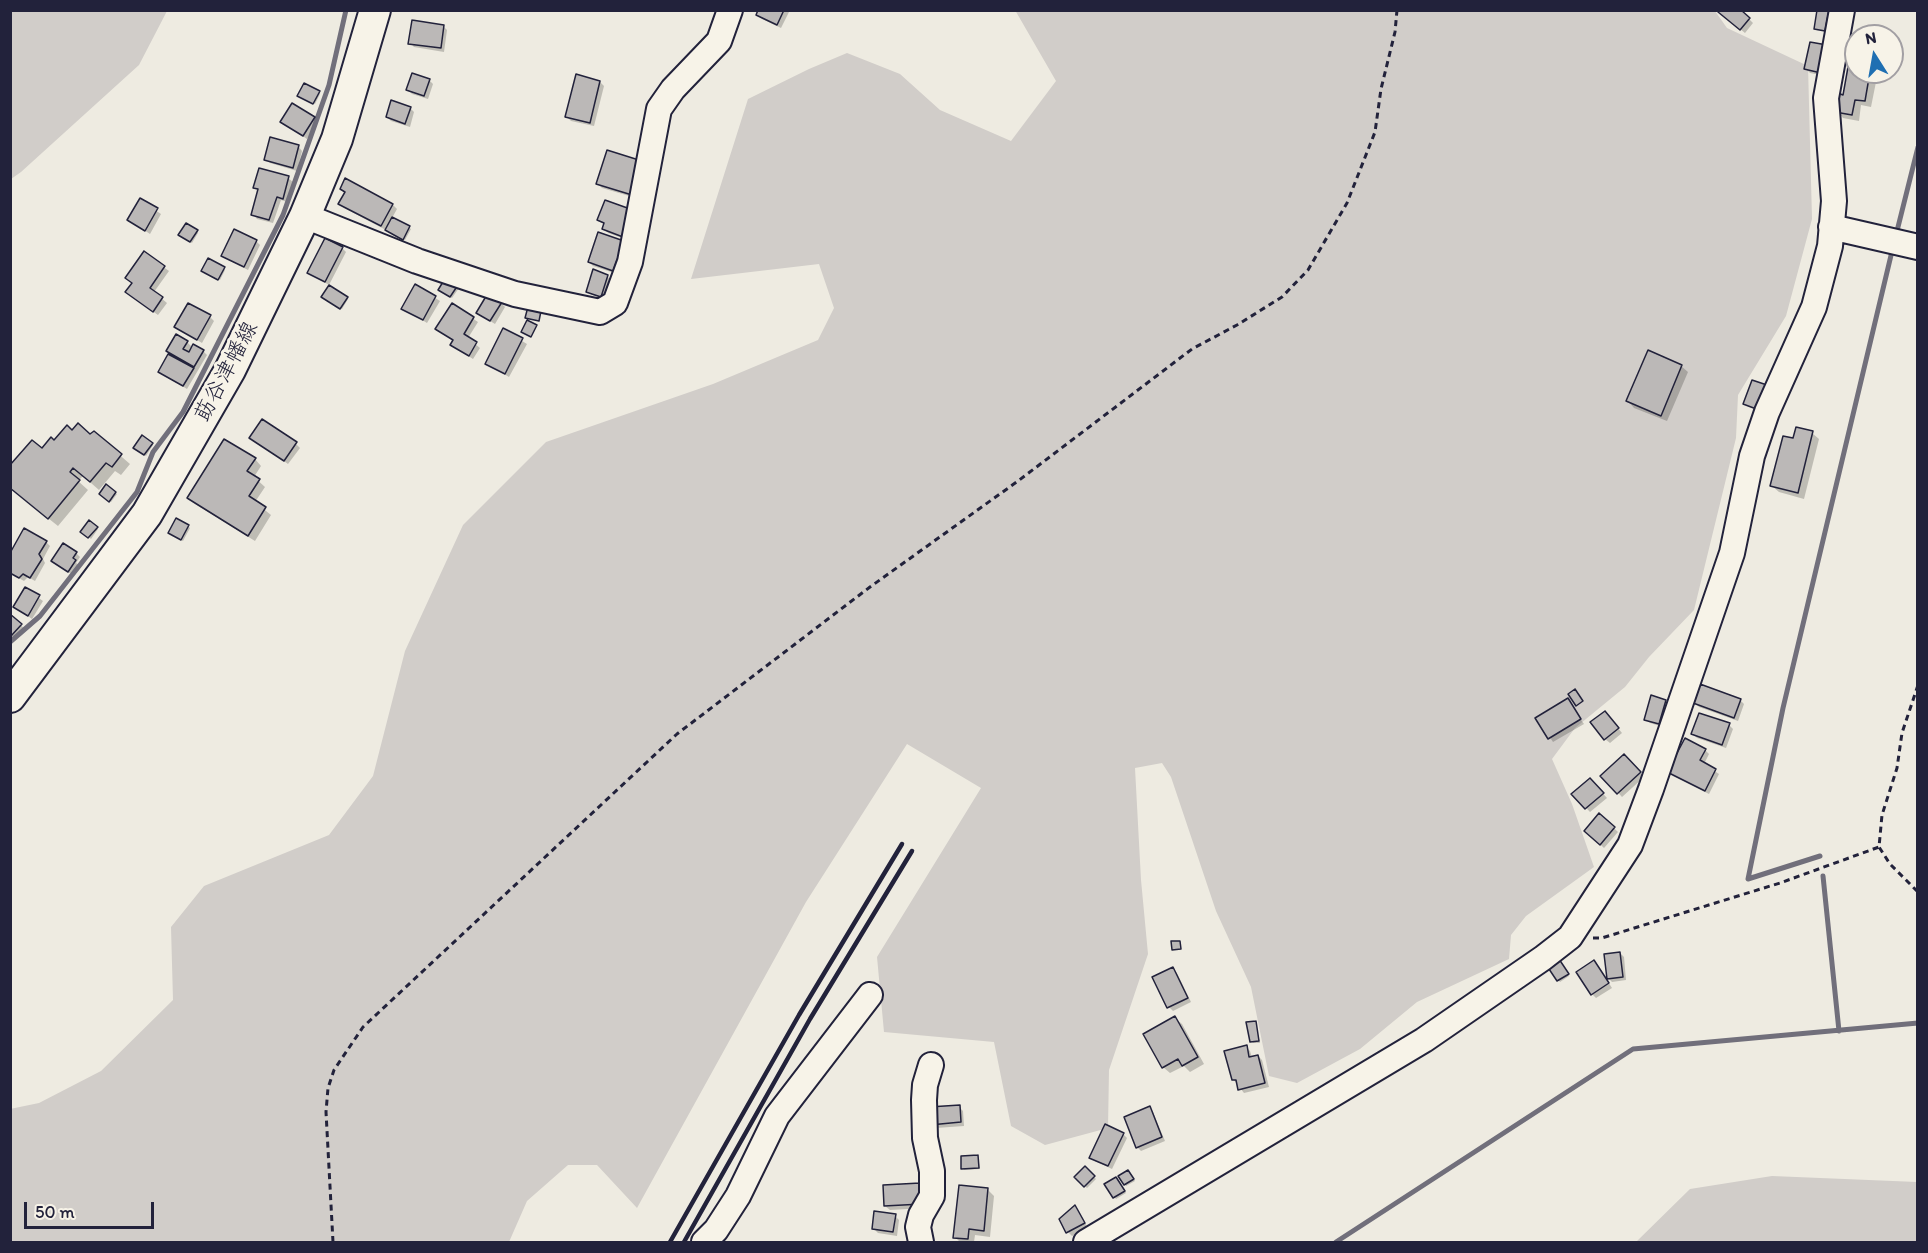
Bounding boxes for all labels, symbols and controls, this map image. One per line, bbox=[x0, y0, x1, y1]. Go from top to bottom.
north arrow bbox=[1844, 24, 1904, 84]
text: N bbox=[1864, 27, 1878, 48]
street label: 莇谷津幡線 bbox=[190, 317, 264, 427]
scale bar bbox=[27, 1190, 158, 1228]
text: 50 m bbox=[35, 1201, 75, 1223]

